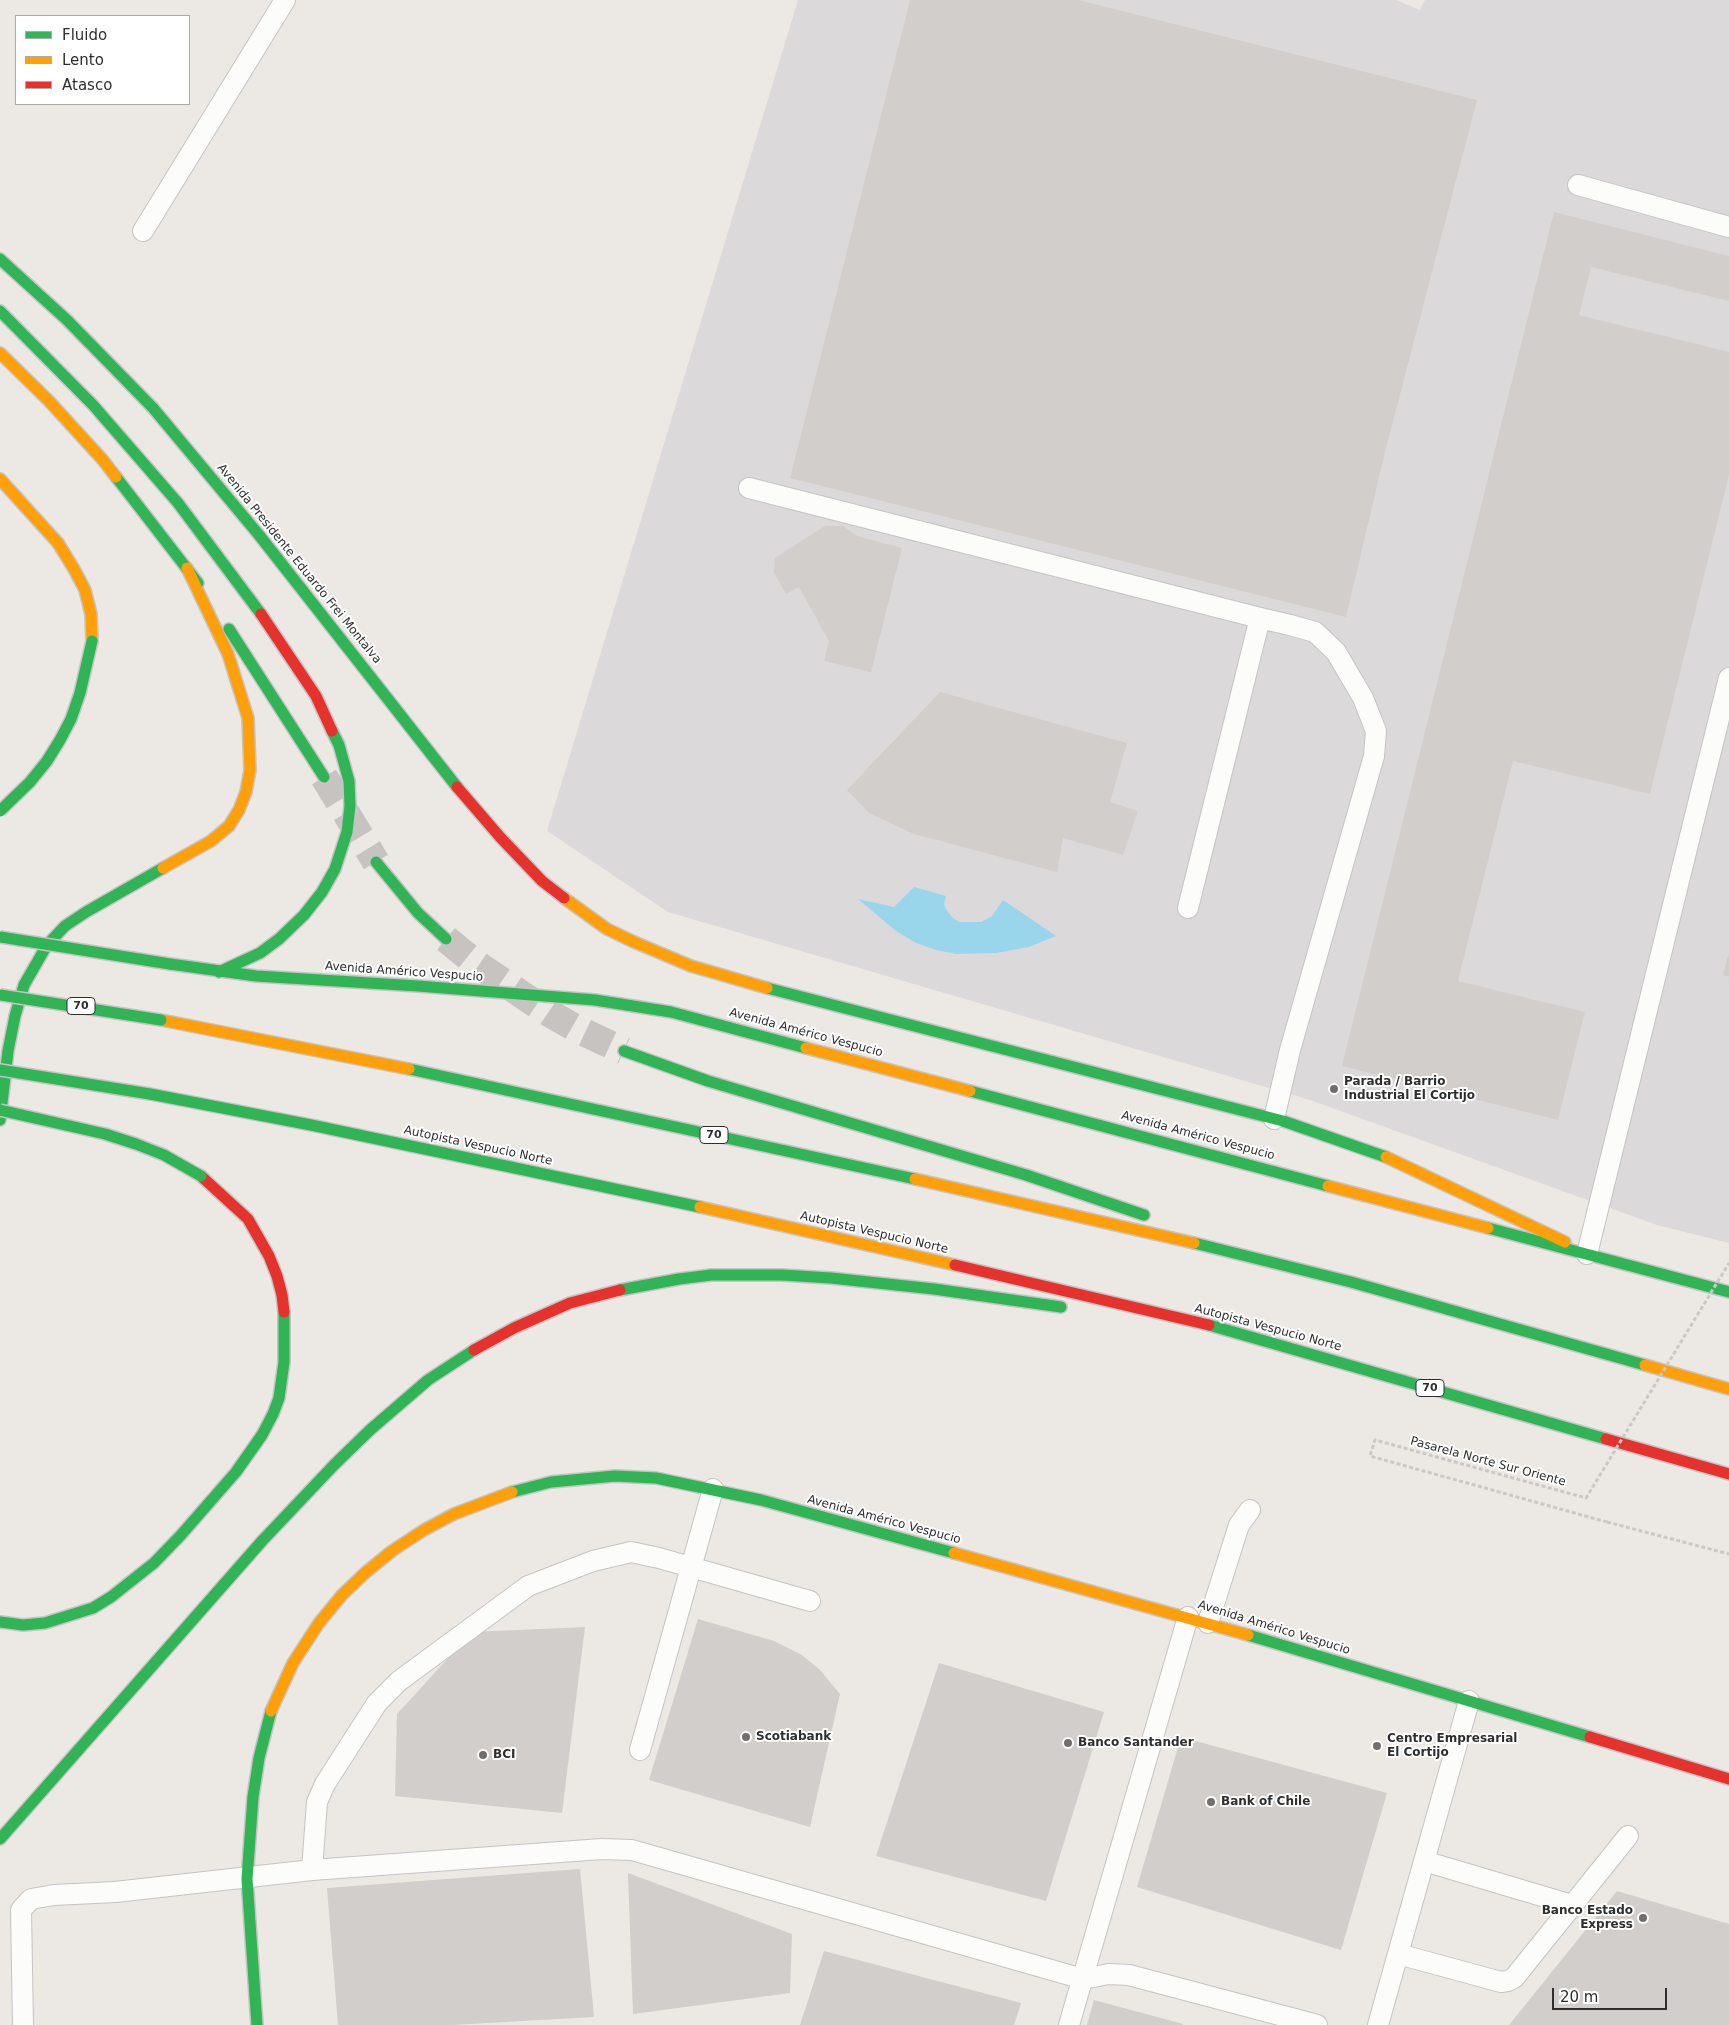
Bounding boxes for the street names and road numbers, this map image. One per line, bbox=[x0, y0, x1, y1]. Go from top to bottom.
street label: Avenida Presidente Eduardo Frei Montalva bbox=[214, 461, 384, 667]
street label: Avenida Américo Vespucio bbox=[324, 959, 484, 985]
road number: 70 bbox=[67, 998, 95, 1014]
street label: Avenida Américo Vespucio bbox=[728, 1006, 884, 1060]
street label: Avenida Américo Vespucio bbox=[1120, 1109, 1276, 1163]
street label: Autopista Vespucio Norte bbox=[402, 1123, 554, 1169]
road number: 70 bbox=[700, 1126, 728, 1144]
street label: Autopista Vespucio Norte bbox=[799, 1209, 949, 1257]
street label: Autopista Vespucio Norte bbox=[1193, 1301, 1343, 1355]
road number: 70 bbox=[1416, 1380, 1444, 1396]
street label: Pasarela Norte Sur Oriente bbox=[1409, 1434, 1567, 1490]
street label: Avenida Américo Vespucio bbox=[806, 1493, 962, 1547]
street label: Avenida Américo Vespucio bbox=[1196, 1598, 1352, 1658]

